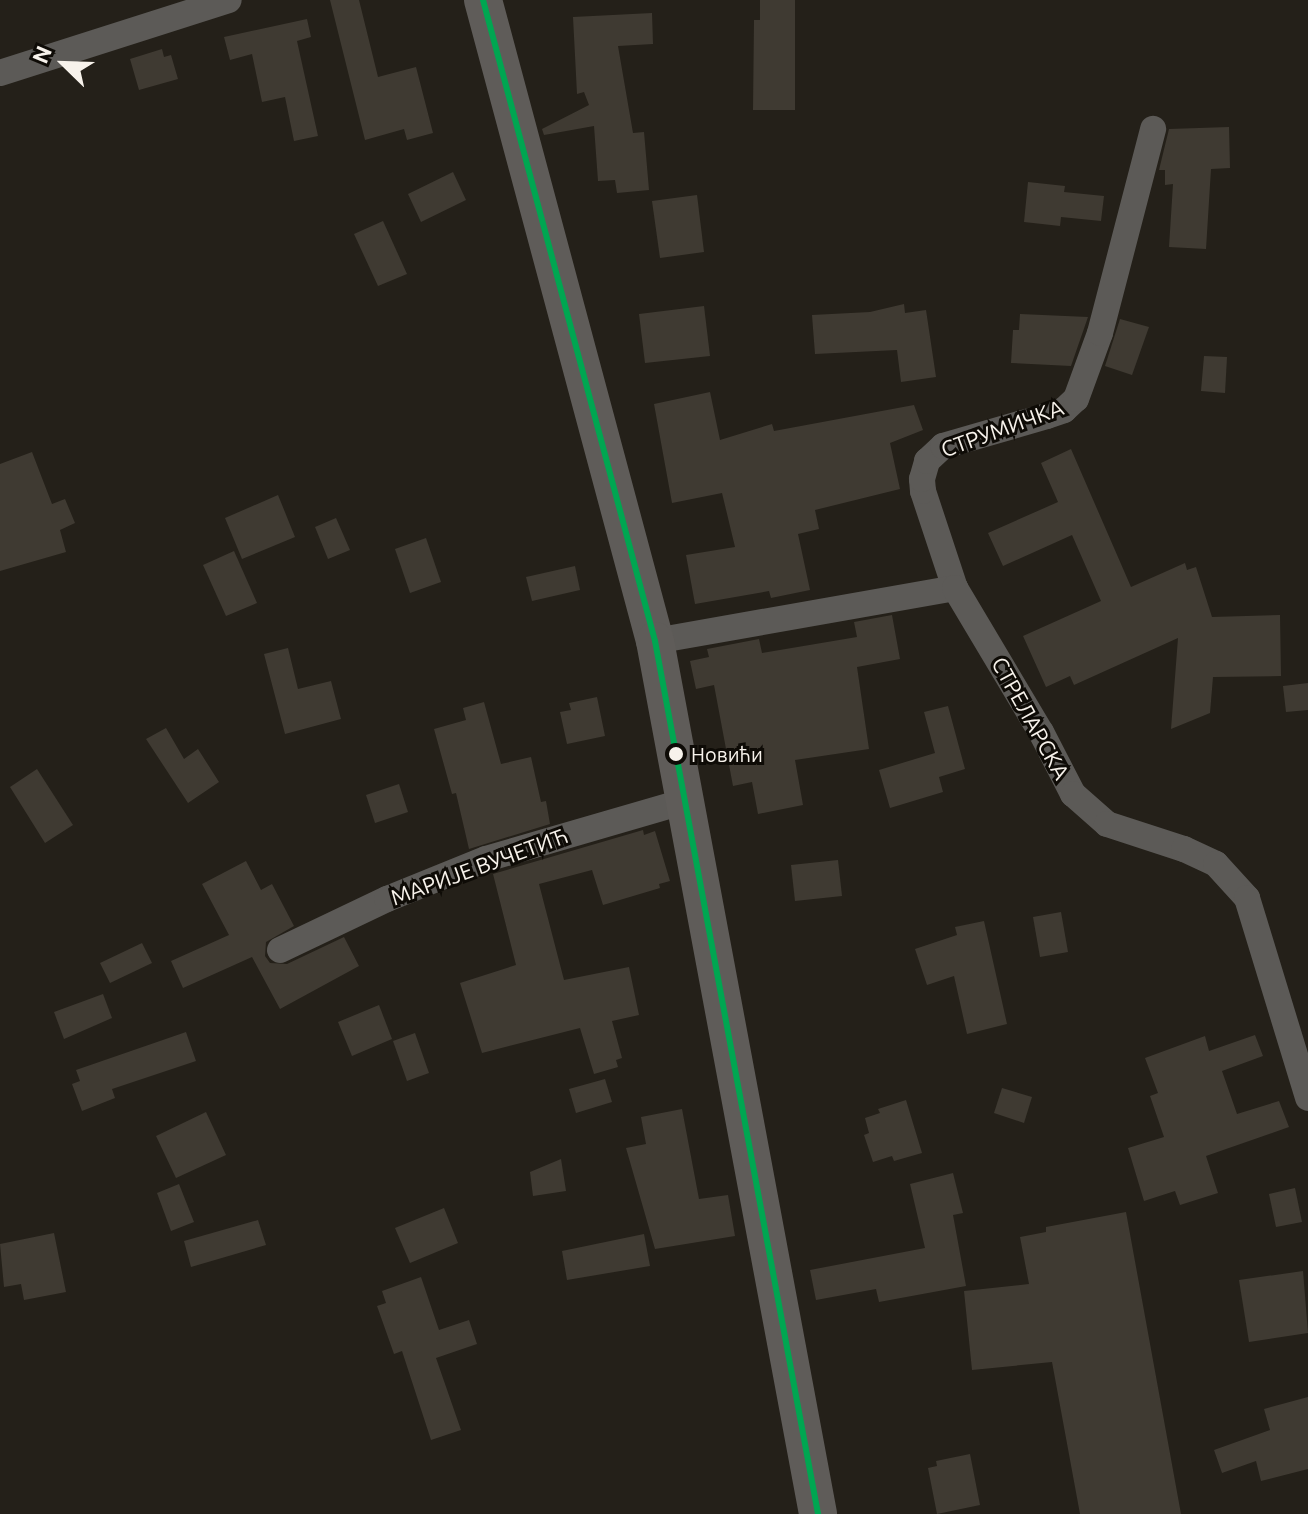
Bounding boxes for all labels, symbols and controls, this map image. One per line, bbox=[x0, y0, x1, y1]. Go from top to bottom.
north arrow bbox=[24, 24, 104, 104]
text: N bbox=[27, 42, 56, 67]
street label: СТРУМИЧКА bbox=[937, 394, 1067, 462]
street label: СТРЕЛАРСКА bbox=[986, 652, 1076, 784]
place label: Новићи bbox=[691, 742, 763, 766]
marker: Новићи bbox=[668, 746, 684, 762]
street label: МАРИЈЕ ВУЧЕТИЋ bbox=[387, 822, 571, 910]

